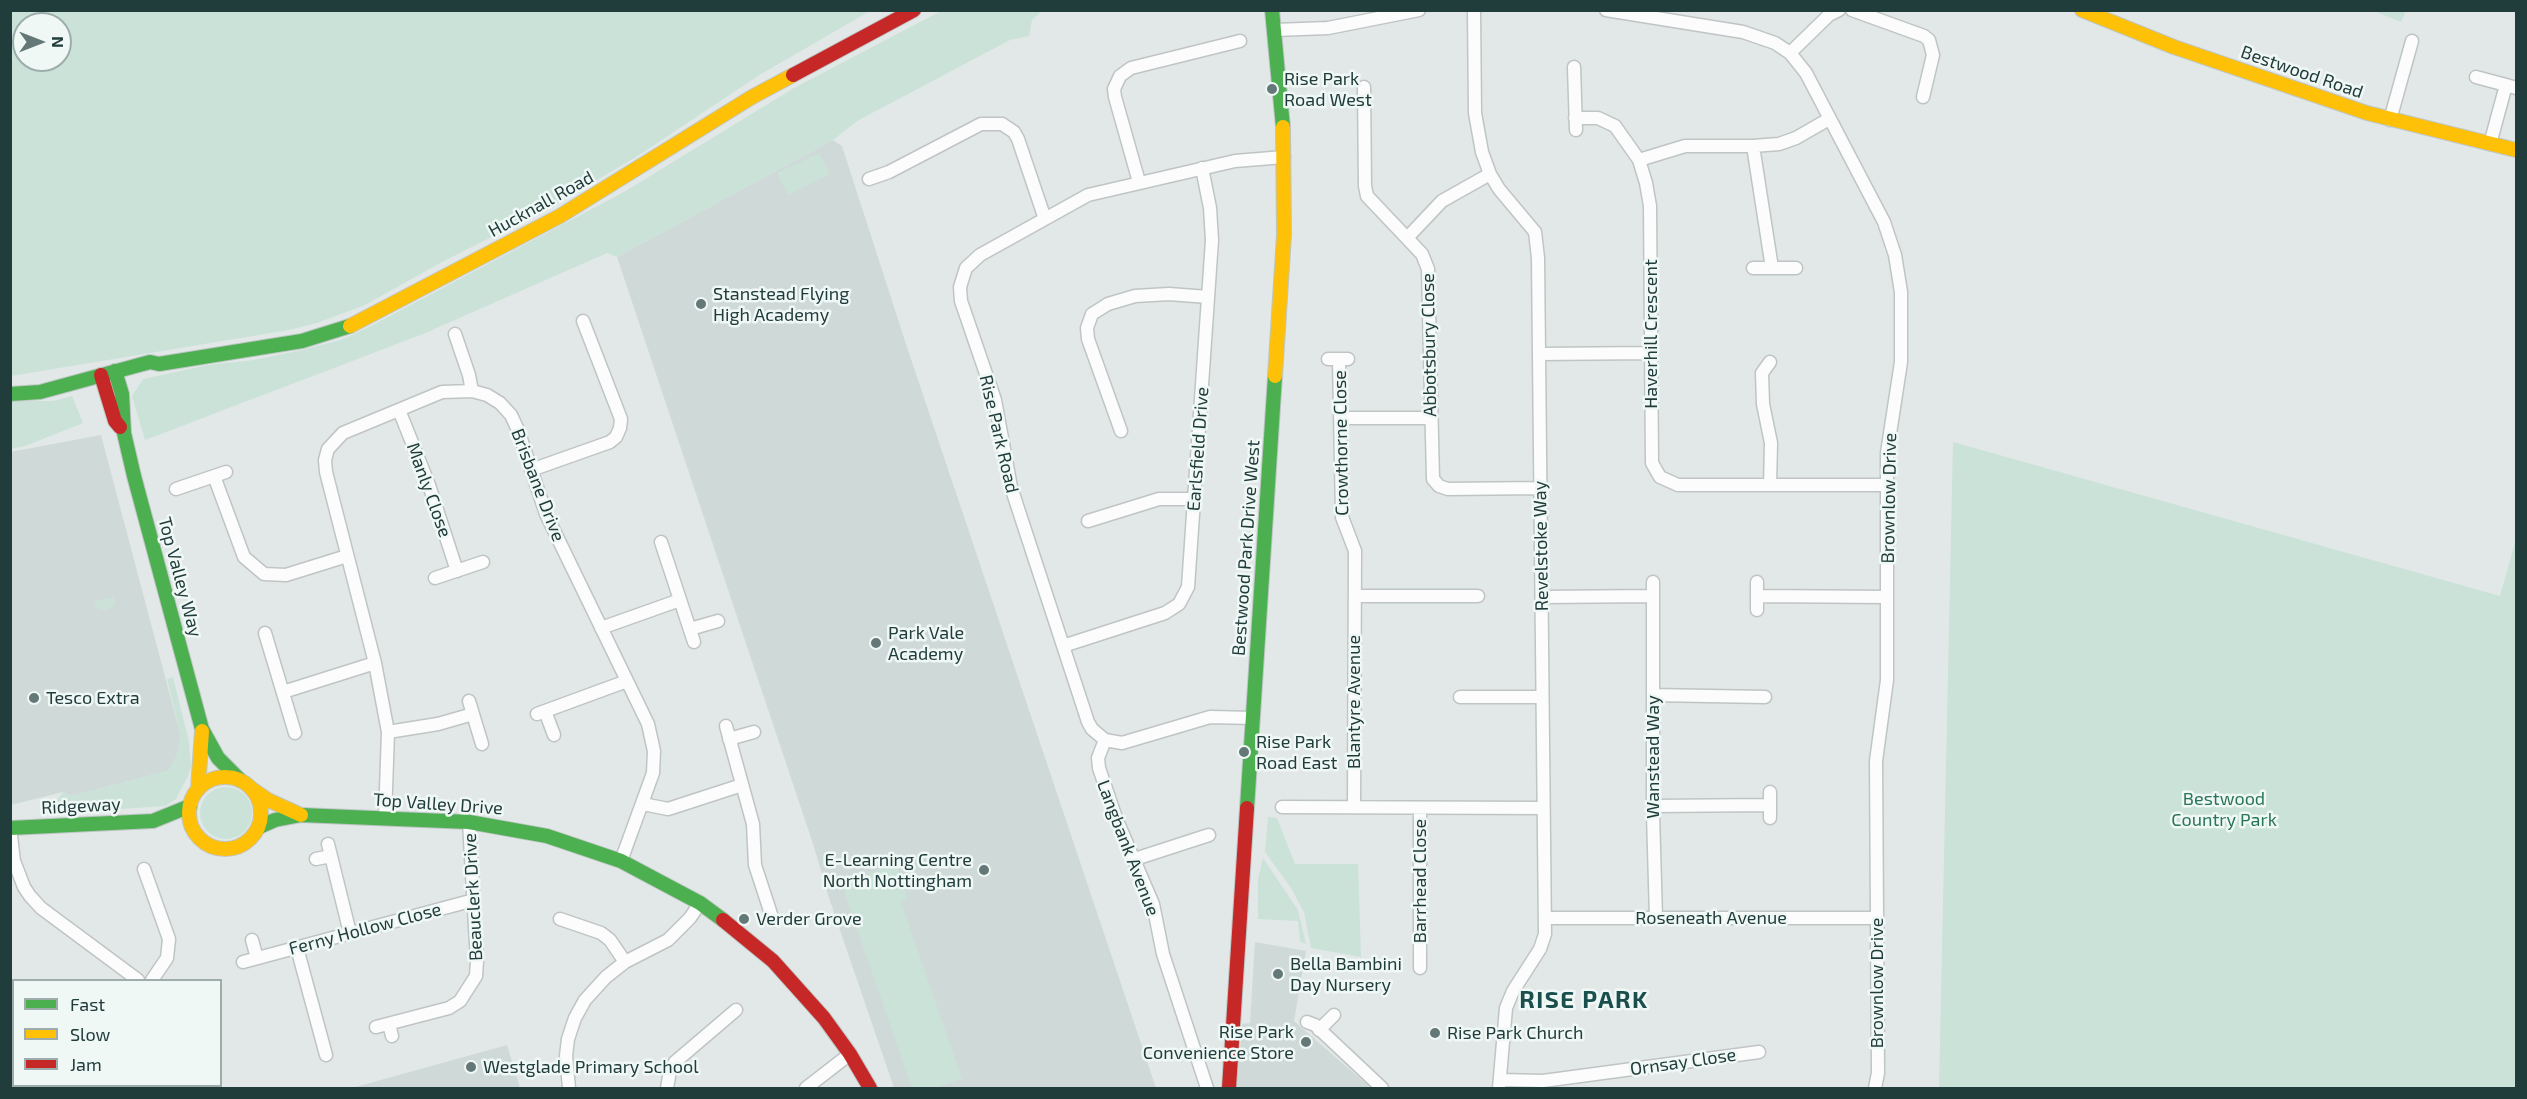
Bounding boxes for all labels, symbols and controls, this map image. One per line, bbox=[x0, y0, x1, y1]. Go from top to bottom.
north arrow bbox=[12, 12, 72, 72]
text: N bbox=[49, 36, 68, 48]
street label: Bestwood Road bbox=[2238, 41, 2366, 103]
place label: Rise Park Road West bbox=[1284, 68, 1372, 110]
marker: Rise Park Road West bbox=[1265, 82, 1279, 96]
street label: Hucknall Road bbox=[485, 166, 597, 242]
street label: Haverhill Crescent bbox=[1640, 259, 1662, 409]
street label: Abbotsbury Close bbox=[1417, 273, 1441, 417]
place label: Stanstead Flying High Academy bbox=[713, 283, 849, 326]
marker: Stanstead Flying High Academy bbox=[694, 297, 708, 311]
street label: Crowthorne Close bbox=[1329, 370, 1353, 516]
street label: Rise Park Road bbox=[975, 373, 1023, 495]
street label: Earlsfield Drive bbox=[1183, 386, 1213, 512]
street label: Brisbane Drive bbox=[507, 426, 569, 544]
street label: Brownlow Drive bbox=[1877, 432, 1901, 564]
street label: Bestwood Park Drive West bbox=[1228, 439, 1264, 657]
street label: Manly Close bbox=[402, 440, 456, 540]
street label: Revelstoke Way bbox=[1529, 481, 1553, 611]
street label: Top Valley Way bbox=[154, 515, 206, 639]
place label: Park Vale Academy bbox=[888, 622, 964, 664]
street label: Blantyre Avenue bbox=[1343, 635, 1365, 769]
marker: Park Vale Academy bbox=[869, 636, 883, 650]
place label: Tesco Extra bbox=[46, 687, 140, 709]
marker: Tesco Extra bbox=[27, 691, 41, 705]
street label: Wanstead Way bbox=[1642, 695, 1664, 819]
place label: Rise Park Road East bbox=[1256, 731, 1337, 774]
marker: Rise Park Road East bbox=[1237, 745, 1251, 759]
street label: Langbank Avenue bbox=[1092, 777, 1164, 919]
park label: Bestwood Country Park bbox=[2171, 788, 2277, 830]
street label: Top Valley Drive bbox=[372, 789, 504, 819]
street label: Ridgeway bbox=[41, 793, 121, 819]
street label: Barrhead Close bbox=[1409, 819, 1431, 943]
street label: Beauclerk Drive bbox=[459, 833, 487, 961]
place label: E-Learning Centre North Nottingham bbox=[823, 849, 972, 892]
marker: E-Learning Centre North Nottingham bbox=[977, 863, 991, 877]
street label: Ferny Hollow Close bbox=[286, 898, 444, 960]
street label: Roseneath Avenue bbox=[1635, 907, 1787, 929]
place label: Verder Grove bbox=[756, 908, 862, 930]
marker: Verder Grove bbox=[737, 912, 751, 926]
street label: Brownlow Drive bbox=[1866, 918, 1888, 1048]
place label: Bella Bambini Day Nursery bbox=[1290, 953, 1402, 996]
marker: Bella Bambini Day Nursery bbox=[1271, 967, 1285, 981]
legend bbox=[12, 979, 222, 1087]
district label: RISE PARK bbox=[1519, 986, 1649, 1014]
text: Fast bbox=[70, 993, 105, 1015]
place label: Rise Park Convenience Store bbox=[1143, 1021, 1294, 1064]
place label: Rise Park Church bbox=[1447, 1022, 1583, 1044]
text: Slow bbox=[70, 1023, 110, 1045]
marker: Rise Park Church bbox=[1428, 1026, 1442, 1040]
marker: Rise Park Convenience Store bbox=[1299, 1035, 1313, 1049]
street label: Ornsay Close bbox=[1629, 1044, 1737, 1080]
text: Jam bbox=[70, 1053, 102, 1075]
place label: Westglade Primary School bbox=[483, 1056, 699, 1078]
marker: Westglade Primary School bbox=[464, 1060, 478, 1074]

